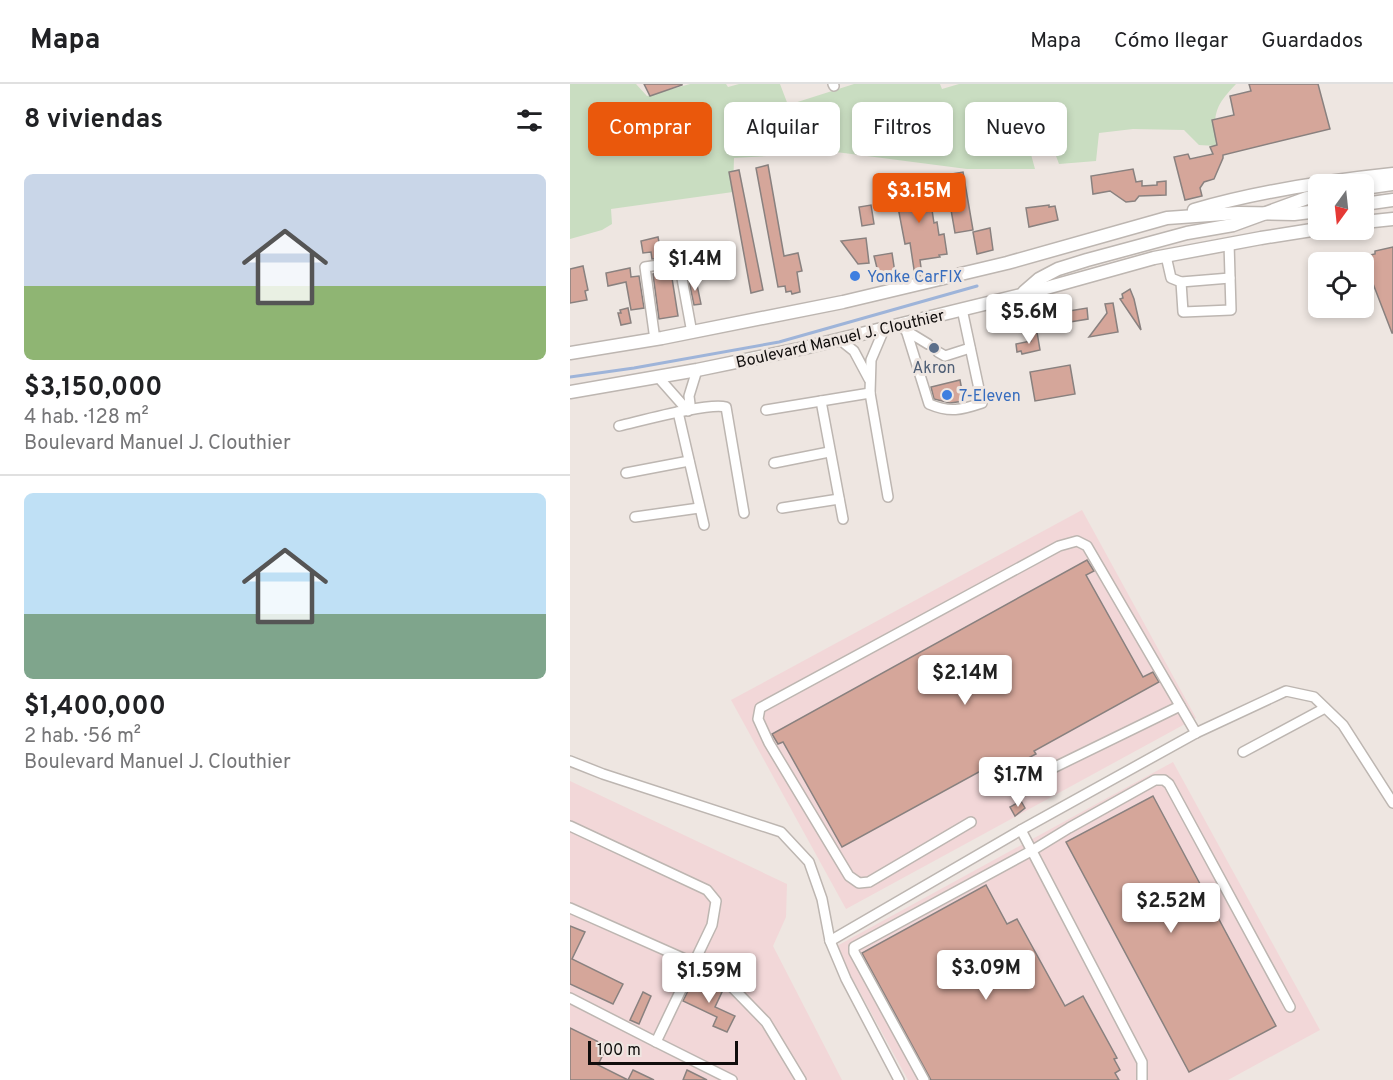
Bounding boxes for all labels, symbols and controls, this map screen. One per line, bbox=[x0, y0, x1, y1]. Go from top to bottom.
text: Mapa bbox=[30, 23, 100, 59]
text: Mapa bbox=[1030, 28, 1081, 55]
text: Cómo llegar bbox=[1114, 28, 1228, 55]
text: Guardados bbox=[1261, 28, 1363, 55]
chip: Comprar bbox=[588, 102, 712, 156]
chip: Alquilar bbox=[724, 102, 840, 156]
chip: Filtros bbox=[852, 102, 953, 156]
chip: Nuevo bbox=[965, 102, 1067, 156]
text: 8 viviendas bbox=[24, 104, 163, 137]
icon: filters bbox=[513, 104, 546, 137]
pin: $3.15M bbox=[870, 173, 968, 224]
north arrow bbox=[1308, 174, 1374, 240]
map controls bbox=[1308, 174, 1374, 318]
text: $3.15M bbox=[887, 179, 951, 205]
icon: home bbox=[231, 213, 339, 321]
pin: $1.4M bbox=[653, 241, 737, 292]
text: $1.4M bbox=[668, 247, 722, 273]
button: locate bbox=[1308, 252, 1374, 318]
place label: Yonke CarFIX bbox=[867, 268, 962, 288]
marker: Yonke CarFIX bbox=[848, 269, 862, 283]
pin: $5.6M bbox=[987, 294, 1071, 345]
text: $5.6M bbox=[1000, 300, 1058, 326]
street label: Boulevard Manuel J. Clouthier bbox=[734, 306, 947, 374]
marker: Akron bbox=[927, 341, 941, 355]
place label: Akron bbox=[912, 359, 956, 379]
text: $3,150,000 bbox=[24, 372, 162, 405]
place label: 7-Eleven bbox=[959, 387, 1021, 407]
marker: 7-Eleven bbox=[940, 388, 954, 402]
text: 4 hab. · 128 m² bbox=[24, 405, 149, 431]
text: Boulevard Manuel J. Clouthier bbox=[24, 431, 291, 457]
icon: home bbox=[231, 532, 339, 640]
pin: $2.14M bbox=[916, 655, 1014, 706]
text: $2.14M bbox=[932, 661, 998, 687]
text: $1,400,000 bbox=[24, 691, 166, 724]
text: 2 hab. · 56 m² bbox=[24, 724, 141, 750]
text: Boulevard Manuel J. Clouthier bbox=[24, 750, 291, 776]
pin: $1.7M bbox=[976, 757, 1060, 808]
text: $1.7M bbox=[993, 763, 1043, 789]
pin: $2.52M bbox=[1122, 883, 1220, 934]
text: $2.52M bbox=[1136, 889, 1206, 915]
pin: $3.09M bbox=[937, 950, 1035, 1001]
pin: $1.59M bbox=[660, 953, 758, 1004]
text: $3.09M bbox=[951, 956, 1021, 982]
text: $1.59M bbox=[676, 959, 742, 985]
scale bar bbox=[588, 1038, 738, 1066]
text: 100 m bbox=[597, 1041, 641, 1061]

